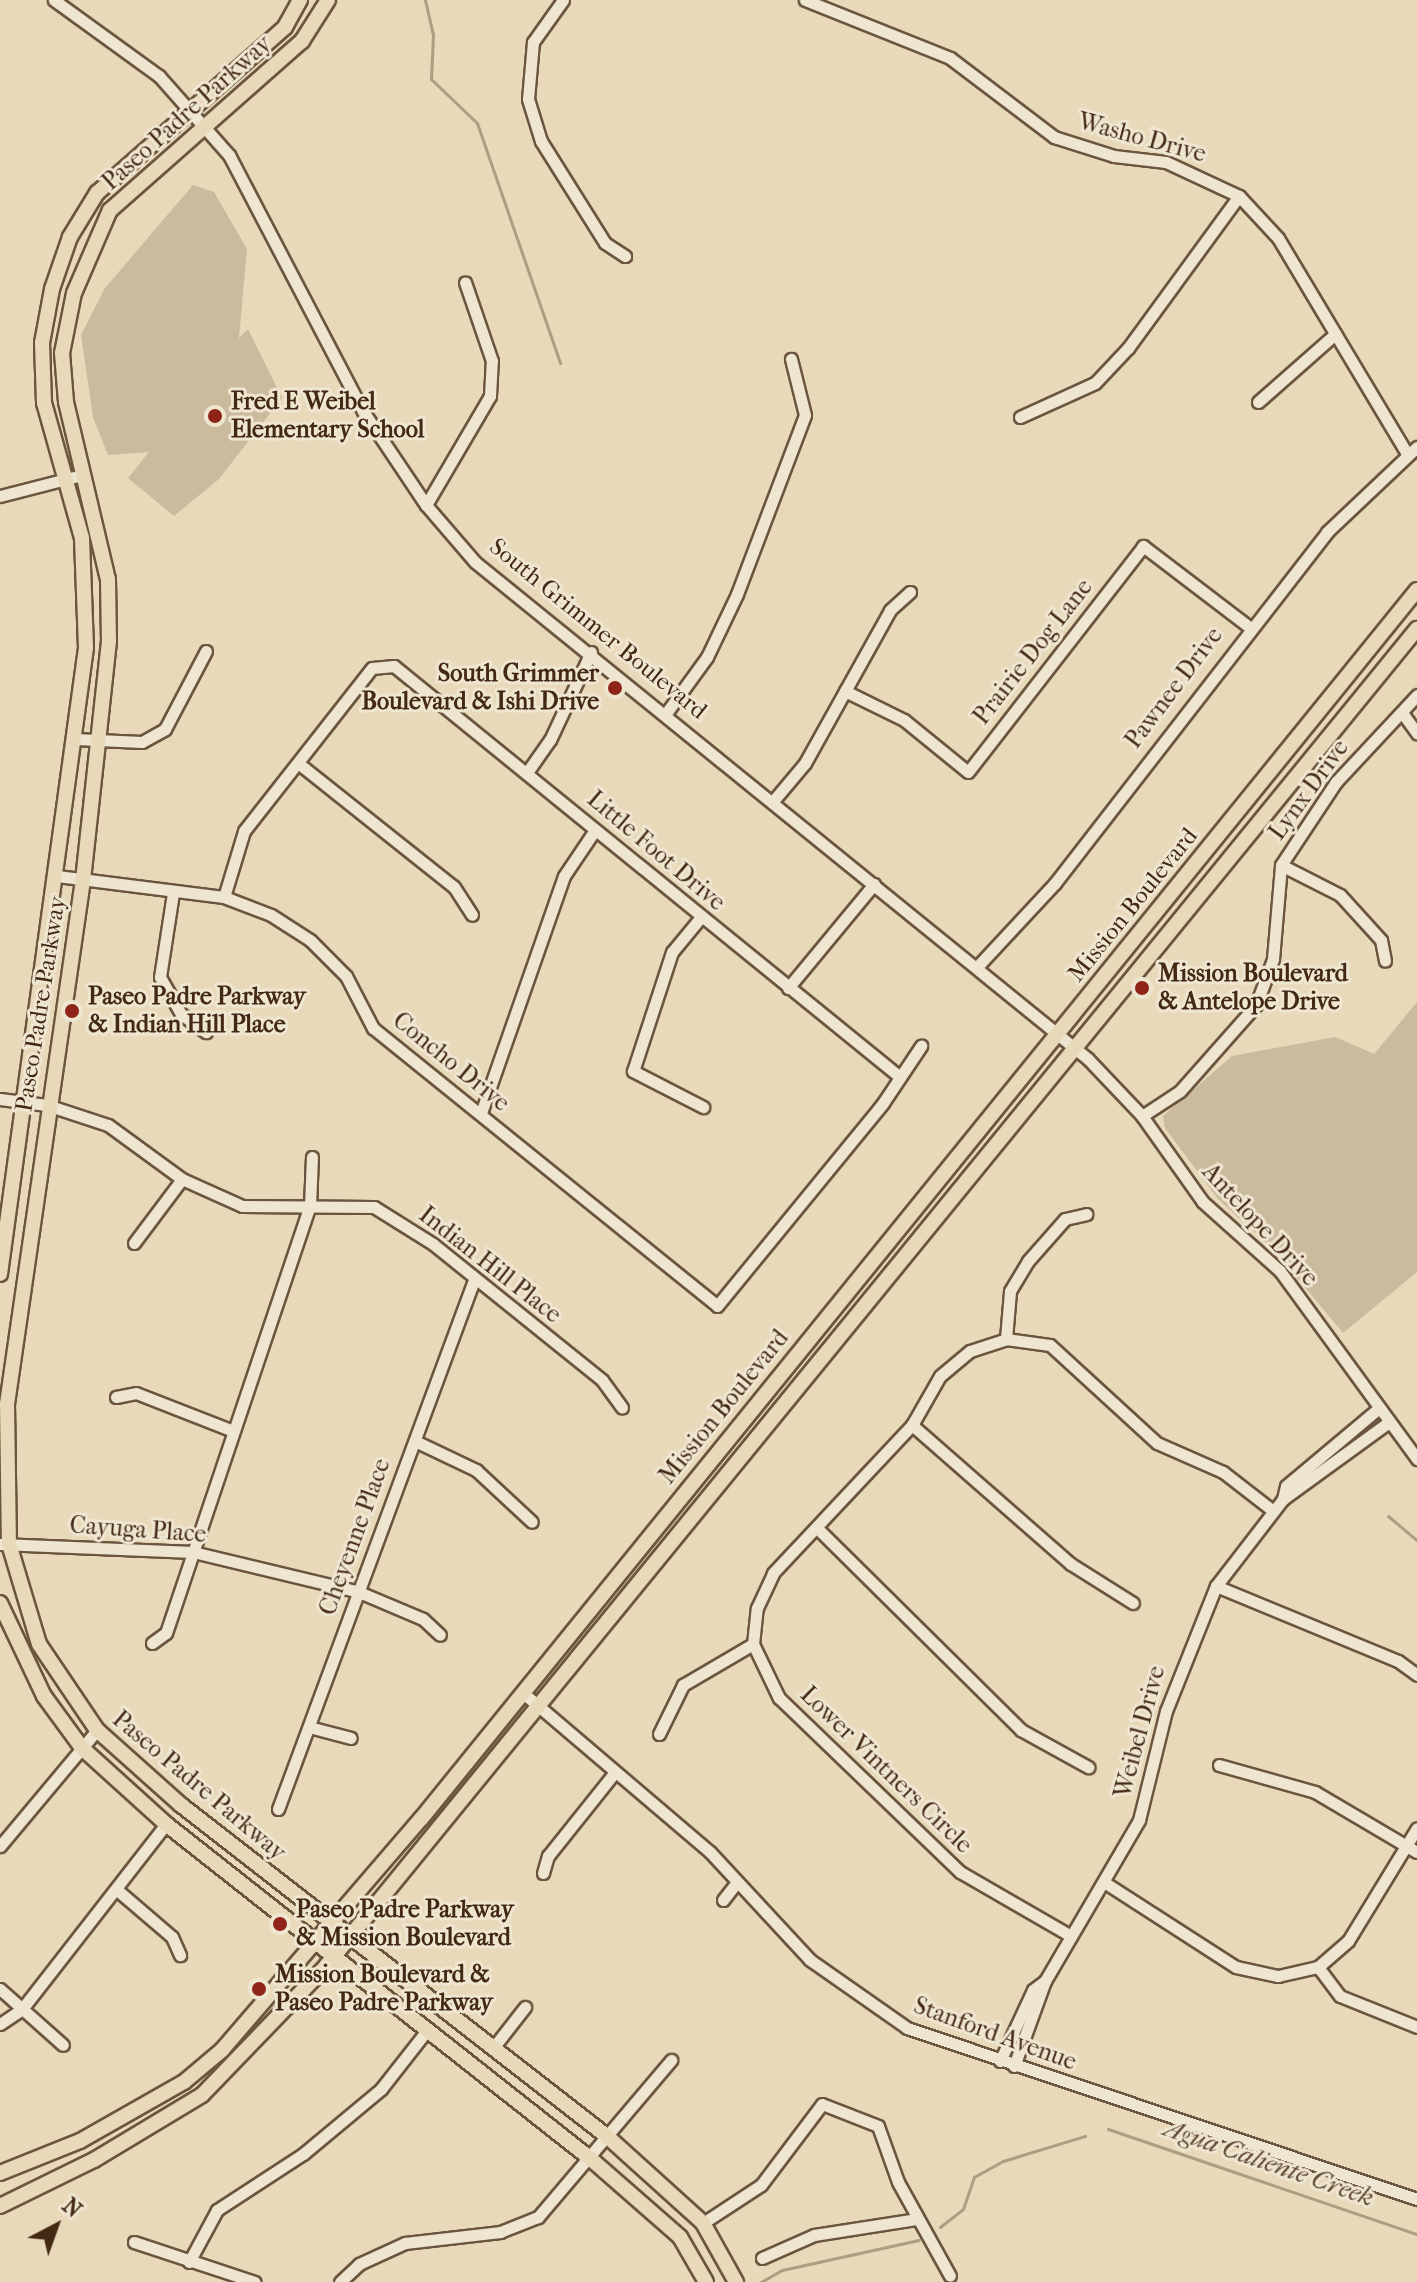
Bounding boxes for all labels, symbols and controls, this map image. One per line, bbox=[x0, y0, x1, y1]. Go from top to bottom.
street label: Paseo Padre Parkway bbox=[96, 29, 278, 197]
street label: Washo Drive bbox=[1075, 107, 1209, 169]
place label: Fred E Weibel Elementary School bbox=[231, 388, 424, 444]
marker: Fred E Weibel Elementary School bbox=[206, 407, 224, 425]
street label: South Grimmer Boulevard bbox=[483, 532, 713, 726]
street label: Prairie Dog Lane bbox=[967, 573, 1099, 731]
street label: Pawnee Drive bbox=[1119, 622, 1229, 754]
place label: South Grimmer Boulevard & Ishi Drive bbox=[361, 660, 599, 716]
marker: South Grimmer Boulevard & Ishi Drive bbox=[606, 679, 624, 697]
street label: Lynx Drive bbox=[1263, 734, 1355, 846]
street label: Little Foot Drive bbox=[581, 785, 731, 917]
street label: Mission Boulevard bbox=[1062, 822, 1204, 988]
street label: Paseo Padre Parkway bbox=[10, 894, 72, 1114]
place label: Mission Boulevard & Antelope Drive bbox=[1158, 960, 1348, 1016]
marker: Mission Boulevard & Antelope Drive bbox=[1133, 979, 1151, 997]
place label: Paseo Padre Parkway & Indian Hill Place bbox=[88, 983, 306, 1039]
marker: Paseo Padre Parkway & Indian Hill Place bbox=[63, 1002, 81, 1020]
street label: Concho Drive bbox=[387, 1006, 515, 1118]
street label: Antelope Drive bbox=[1196, 1158, 1324, 1292]
street label: Indian Hill Place bbox=[413, 1200, 567, 1330]
street label: Mission Boulevard bbox=[653, 1324, 795, 1490]
street label: Cheyenne Place bbox=[313, 1455, 397, 1619]
street label: Cayuga Place bbox=[69, 1511, 207, 1549]
street label: Weibel Drive bbox=[1109, 1663, 1171, 1801]
street label: Lower Vintners Circle bbox=[794, 1681, 978, 1859]
street label: Paseo Padre Parkway bbox=[106, 1705, 292, 1867]
place label: Paseo Padre Parkway & Mission Boulevard bbox=[296, 1896, 514, 1952]
marker: Paseo Padre Parkway & Mission Boulevard bbox=[271, 1915, 289, 1933]
place label: Mission Boulevard & Paseo Padre Parkway bbox=[275, 1961, 493, 2017]
marker: Mission Boulevard & Paseo Padre Parkway bbox=[250, 1980, 268, 1998]
street label: Stanford Avenue bbox=[910, 1991, 1080, 2077]
water label: Agua Caliente Creek bbox=[1160, 2113, 1378, 2213]
north arrow bbox=[16, 2186, 96, 2266]
text: N bbox=[57, 2193, 87, 2223]

